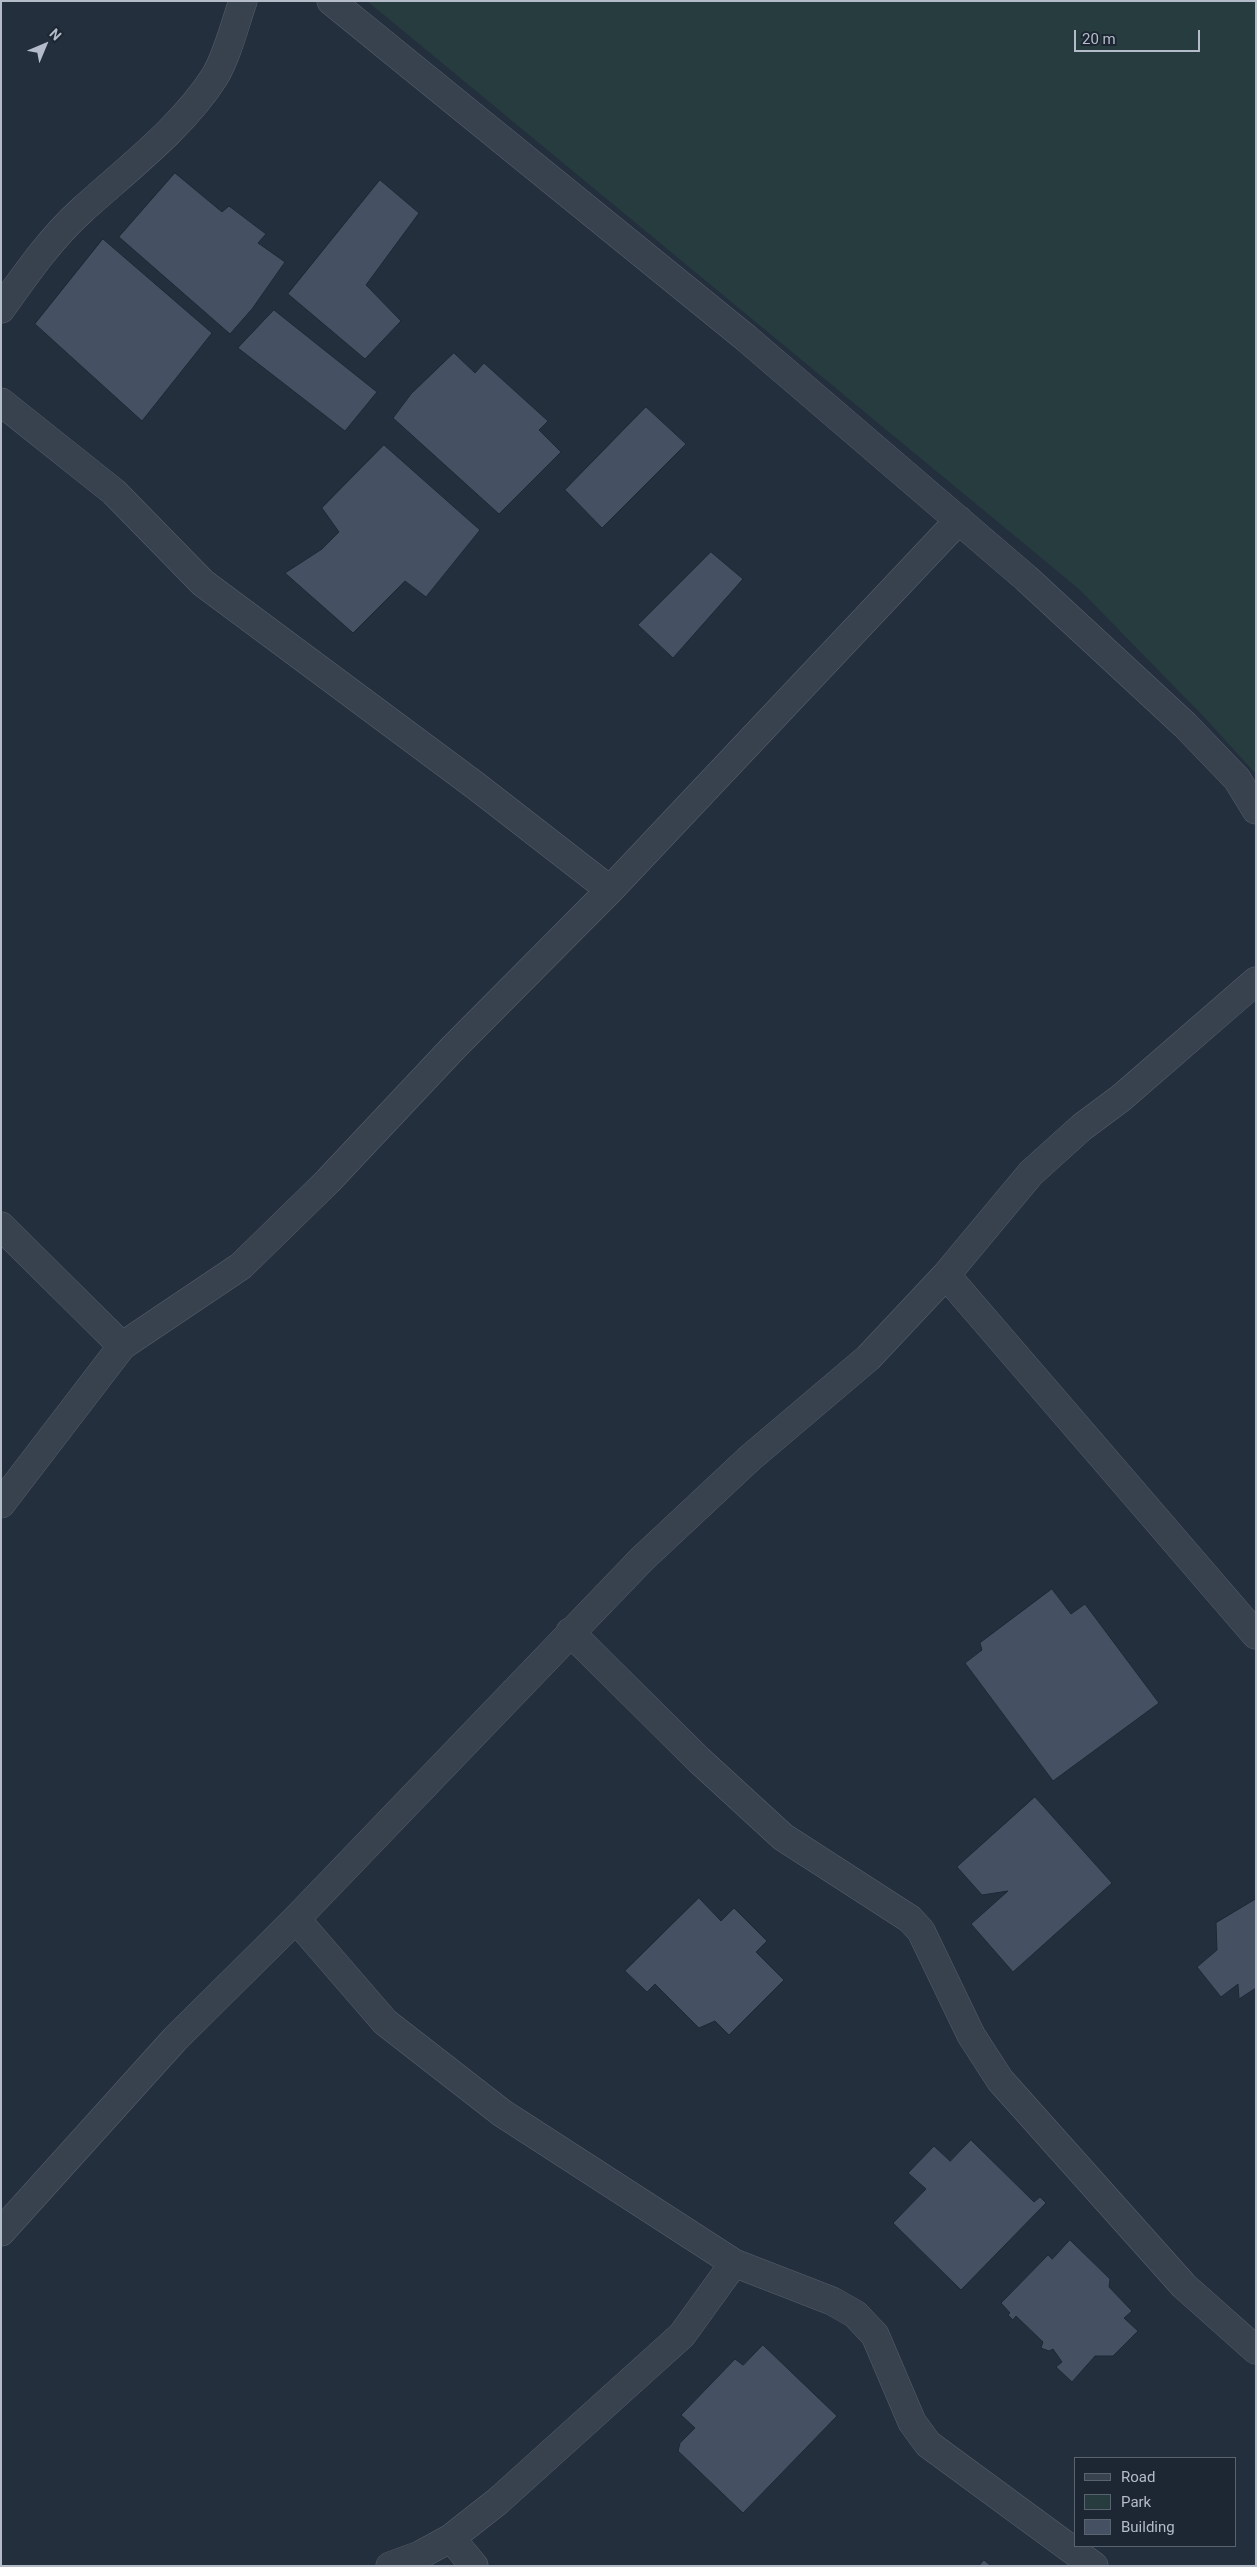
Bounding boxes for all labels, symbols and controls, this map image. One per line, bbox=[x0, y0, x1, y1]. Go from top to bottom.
north arrow bbox=[20, 20, 70, 70]
scale bar bbox=[1077, 20, 1203, 52]
text: N bbox=[46, 25, 65, 44]
text: 20 m bbox=[1082, 30, 1116, 48]
legend bbox=[1074, 2457, 1237, 2547]
text: Road bbox=[1121, 2468, 1155, 2486]
text: Park bbox=[1121, 2493, 1151, 2511]
text: Building bbox=[1121, 2518, 1175, 2536]

